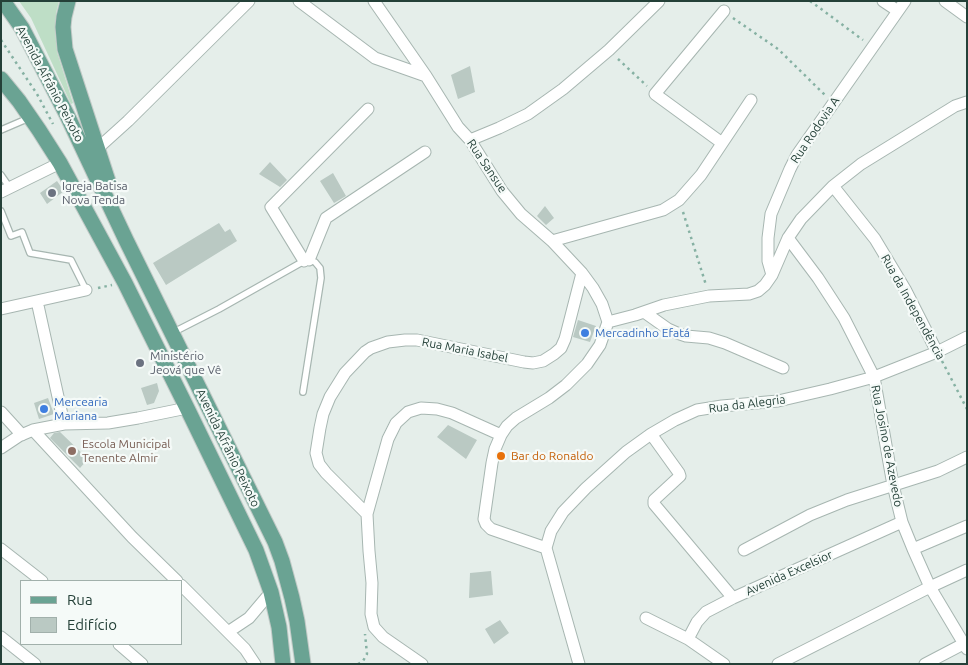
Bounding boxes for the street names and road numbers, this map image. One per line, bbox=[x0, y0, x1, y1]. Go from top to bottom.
street label: Avenida Afrânio Peixoto bbox=[13, 23, 87, 145]
street label: Rua Rodovia A bbox=[787, 94, 843, 166]
street label: Rua Sansue bbox=[464, 137, 510, 195]
street label: Rua da Independência bbox=[878, 252, 948, 362]
street label: Rua Maria Isabel bbox=[421, 335, 509, 365]
street label: Rua Josino de Azevedo bbox=[868, 384, 906, 508]
street label: Avenida Afrânio Peixoto bbox=[193, 387, 263, 509]
street label: Rua da Alegria bbox=[708, 392, 786, 416]
street label: Avenida Excelsior bbox=[743, 547, 835, 599]

